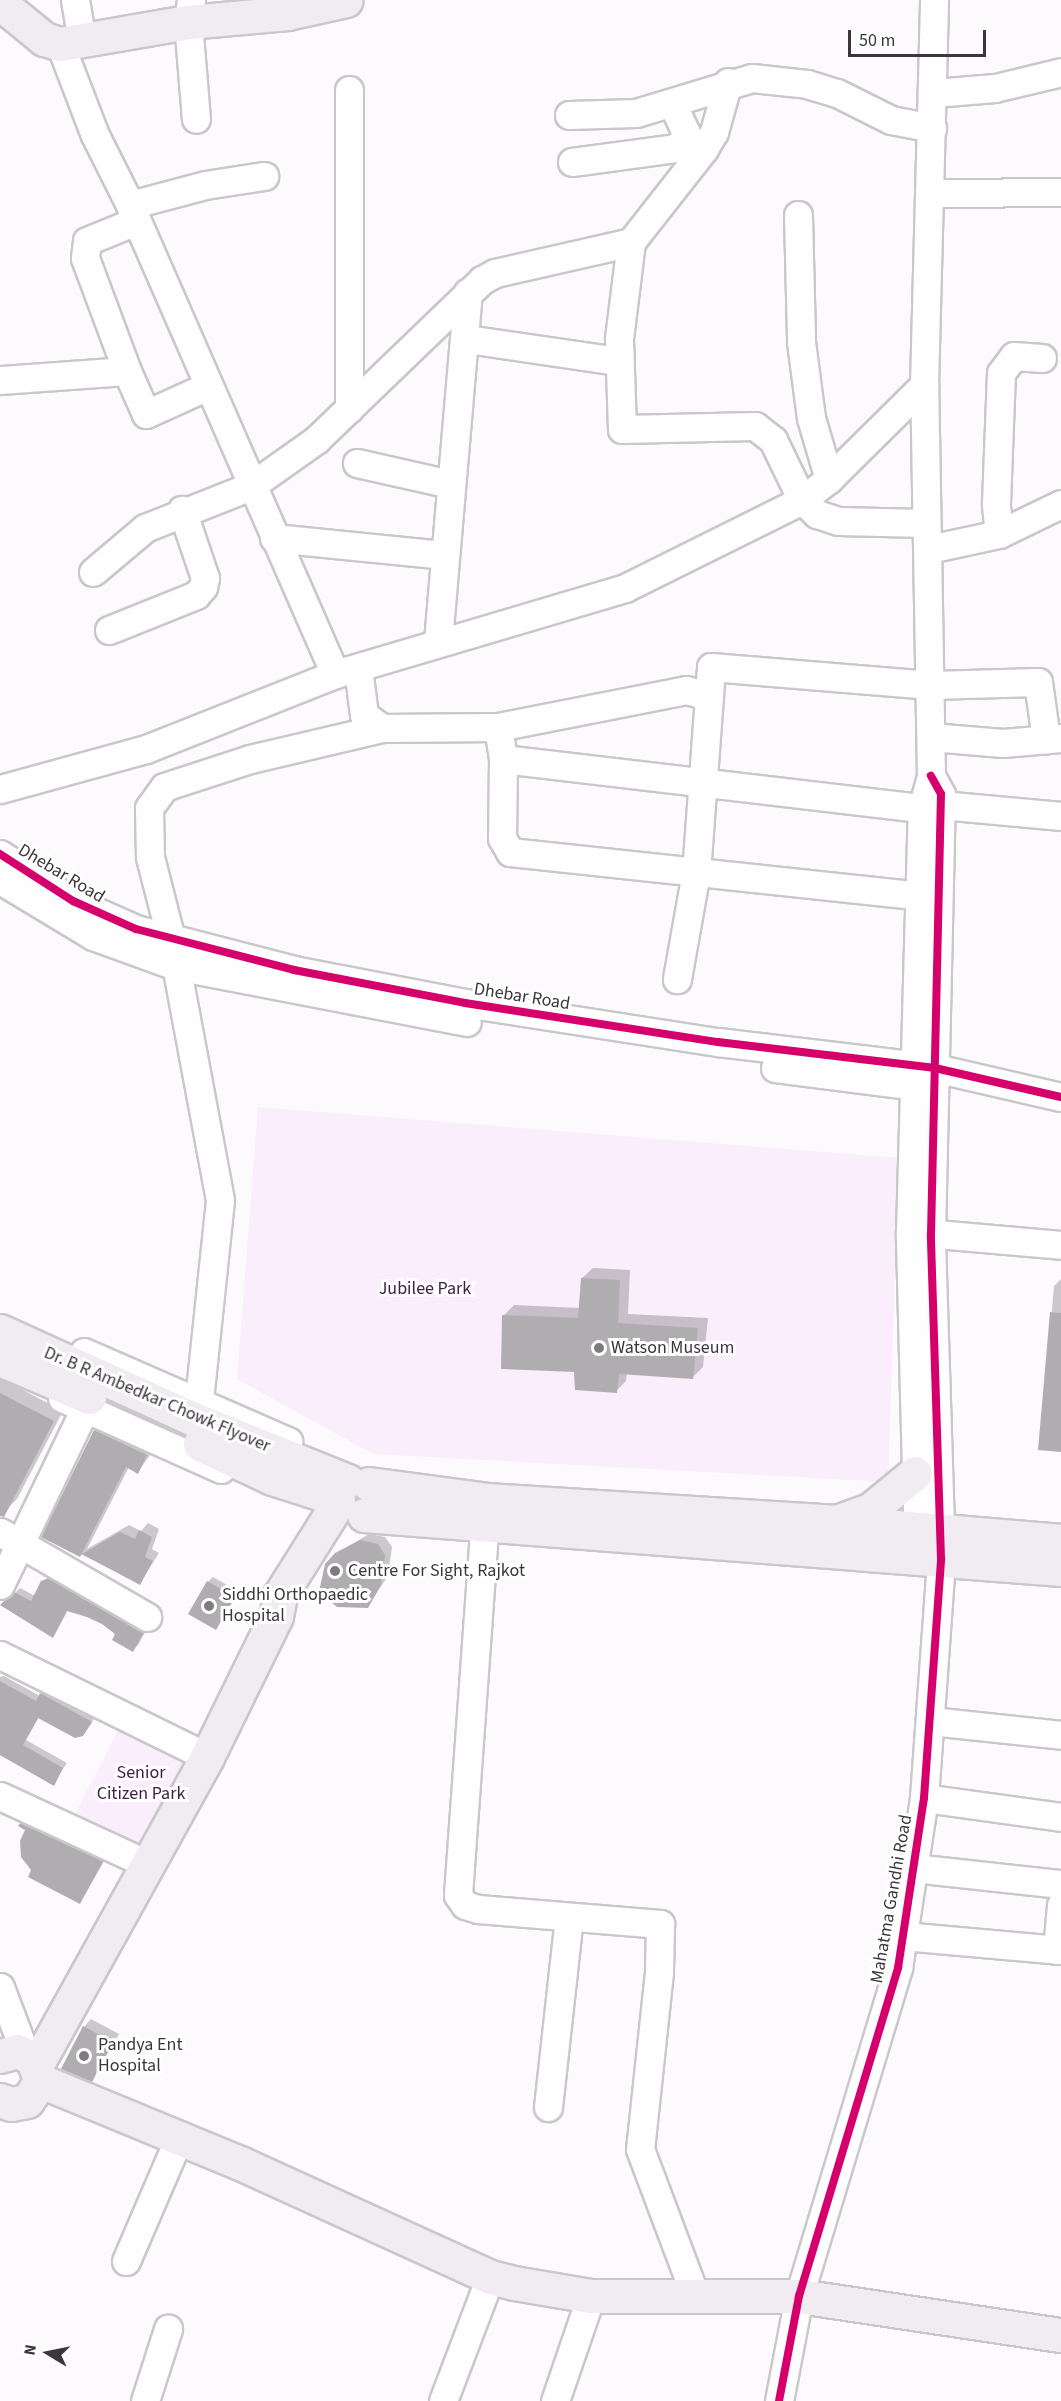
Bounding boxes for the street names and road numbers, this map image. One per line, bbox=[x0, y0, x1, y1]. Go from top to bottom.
street label: Dhebar Road bbox=[14, 840, 108, 908]
street label: Dhebar Road bbox=[472, 979, 572, 1015]
street label: Dr. B R Ambedkar Chowk Flyover bbox=[41, 1342, 273, 1458]
street label: Mahatma Gandhi Road bbox=[867, 1813, 917, 1985]

